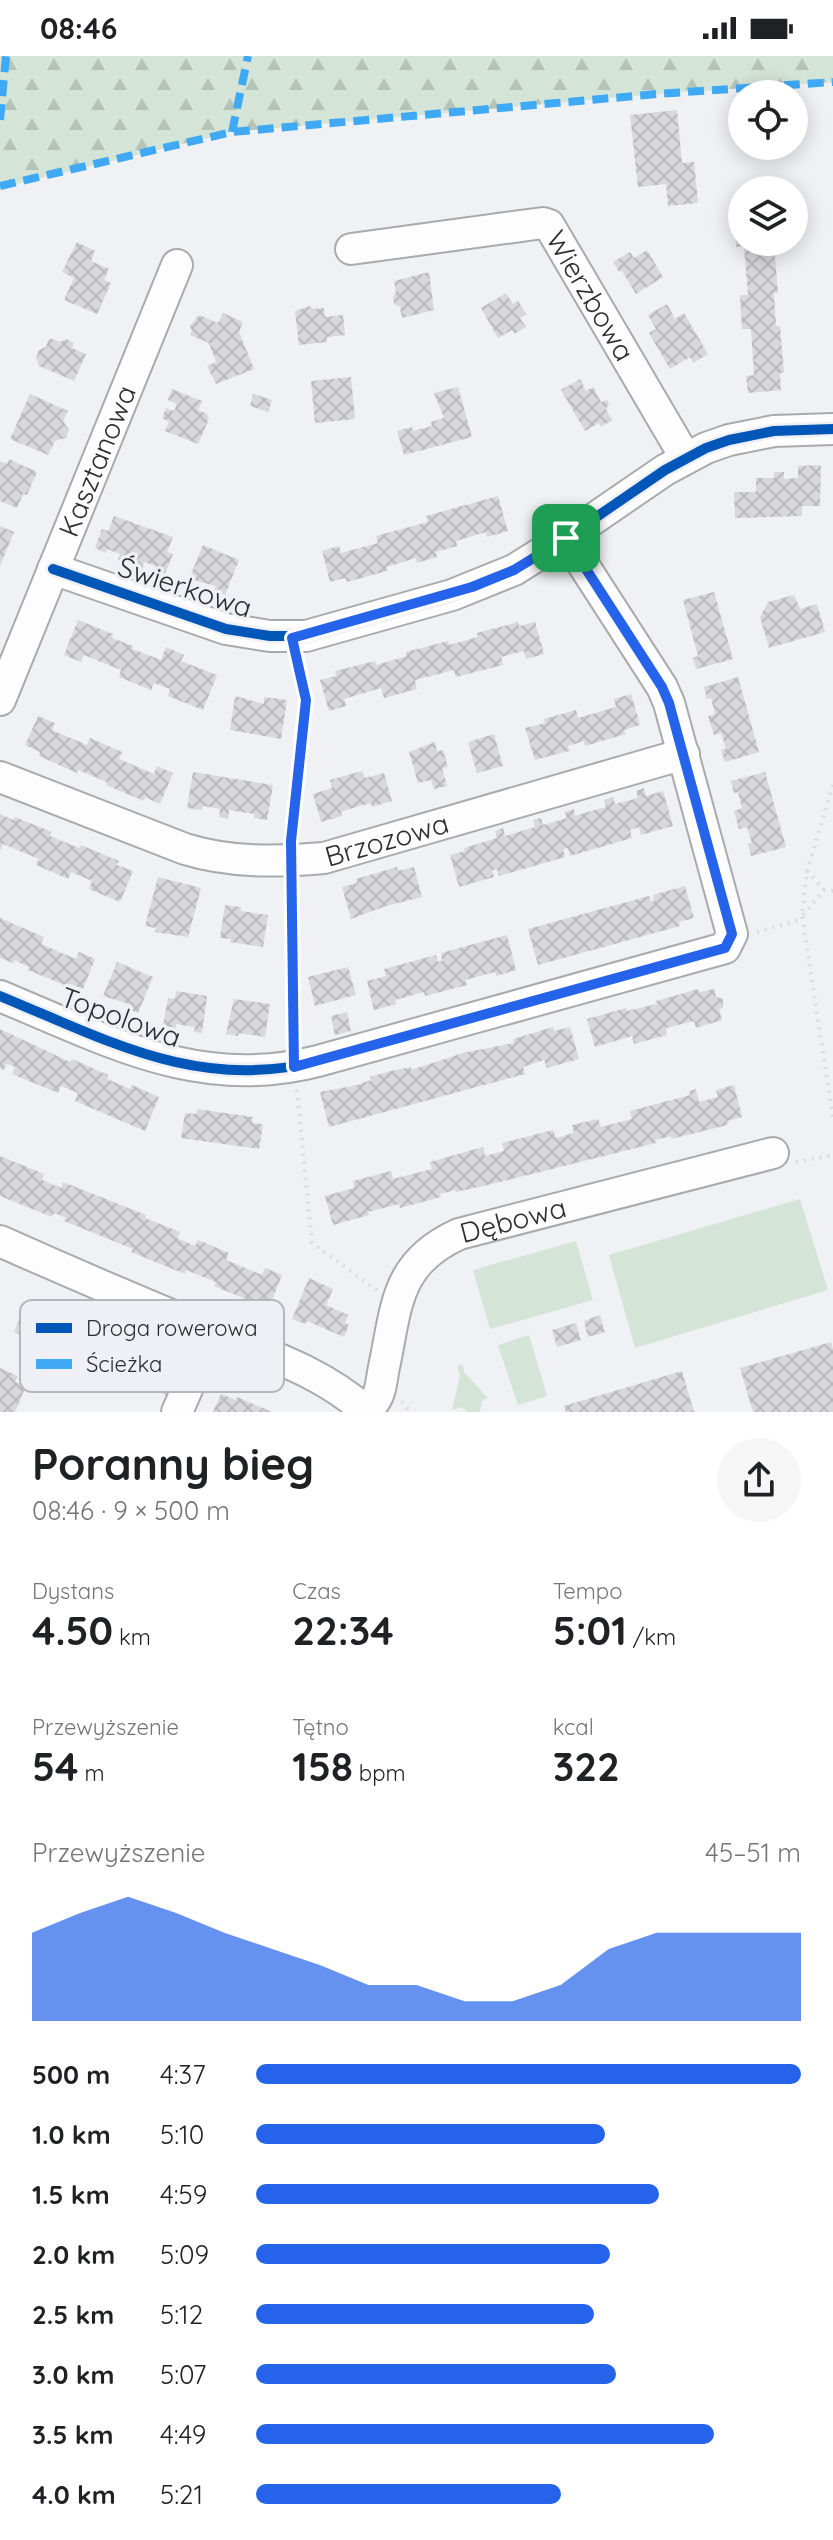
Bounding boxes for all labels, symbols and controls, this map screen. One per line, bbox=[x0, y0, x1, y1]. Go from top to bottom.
text: 08:46 bbox=[40, 9, 117, 47]
map controls bbox=[728, 80, 808, 256]
button: locate bbox=[728, 80, 808, 160]
button: layers bbox=[728, 176, 808, 256]
street label: Wierzbowa bbox=[539, 224, 643, 367]
street label: Kasztanowa bbox=[50, 380, 143, 542]
pin bbox=[532, 504, 600, 572]
icon: arrive bbox=[544, 516, 588, 560]
street label: Świerkowa bbox=[114, 548, 257, 625]
street label: Brzozowa bbox=[321, 805, 452, 874]
street label: Topolowa bbox=[56, 979, 186, 1054]
street label: Dębowa bbox=[456, 1189, 570, 1250]
legend bbox=[20, 1300, 284, 1392]
text: Droga rowerowa bbox=[86, 1314, 258, 1342]
text: Ścieżka bbox=[86, 1350, 162, 1378]
text: Poranny bieg bbox=[32, 1436, 314, 1491]
button: share bbox=[717, 1438, 801, 1522]
text: 08:46 · 9 × 500 m bbox=[32, 1494, 230, 1527]
text: Dystans bbox=[32, 1577, 114, 1605]
text: Czas bbox=[292, 1577, 341, 1605]
text: Tempo bbox=[553, 1577, 622, 1605]
text: 4.50 bbox=[32, 1605, 113, 1655]
text: 22:34 bbox=[292, 1605, 394, 1655]
text: 5:01 bbox=[553, 1605, 627, 1655]
text: km bbox=[113, 1623, 151, 1651]
text: /km bbox=[627, 1623, 676, 1651]
text: Przewyższenie bbox=[32, 1713, 179, 1741]
text: Tętno bbox=[292, 1713, 349, 1741]
text: kcal bbox=[553, 1713, 594, 1741]
text: 54 bbox=[32, 1741, 79, 1791]
text: 158 bbox=[292, 1741, 353, 1791]
text: 322 bbox=[553, 1741, 620, 1791]
text: m bbox=[79, 1759, 105, 1787]
text: bpm bbox=[353, 1759, 406, 1787]
text: Przewyższenie bbox=[32, 1836, 206, 1869]
text: 45–51 m bbox=[705, 1836, 801, 1869]
text: 500 m bbox=[32, 2058, 110, 2091]
text: 4:37 bbox=[160, 2058, 206, 2091]
text: 1.0 km bbox=[32, 2118, 111, 2151]
text: 5:10 bbox=[160, 2118, 204, 2151]
text: 1.5 km bbox=[32, 2178, 110, 2211]
text: 4:59 bbox=[160, 2178, 207, 2211]
text: 2.0 km bbox=[32, 2238, 115, 2271]
text: 5:09 bbox=[160, 2238, 209, 2271]
text: 2.5 km bbox=[32, 2298, 114, 2331]
text: 5:12 bbox=[160, 2298, 203, 2331]
text: 3.0 km bbox=[32, 2358, 114, 2391]
text: 5:07 bbox=[160, 2358, 206, 2391]
text: 3.5 km bbox=[32, 2418, 113, 2451]
text: 4:49 bbox=[160, 2418, 206, 2451]
text: 4.0 km bbox=[32, 2478, 116, 2511]
text: 5:21 bbox=[160, 2478, 203, 2511]

